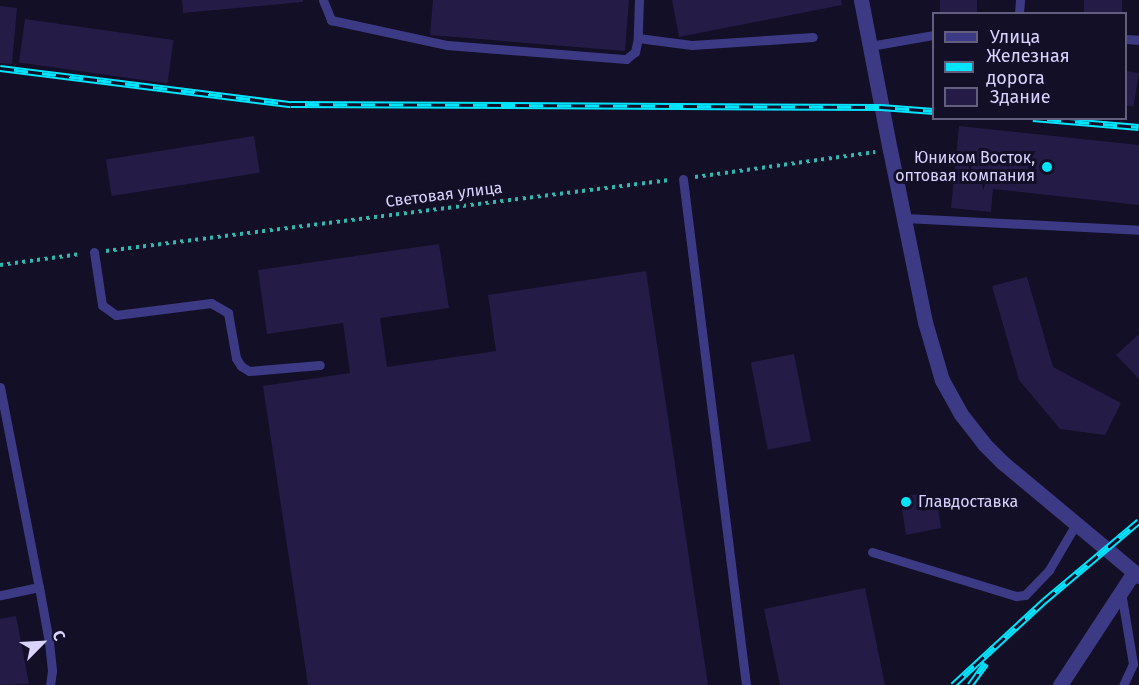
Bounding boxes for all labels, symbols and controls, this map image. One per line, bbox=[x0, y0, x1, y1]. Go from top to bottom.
legend bbox=[932, 12, 1127, 120]
text: Улица bbox=[990, 26, 1040, 48]
text: Железная дорога bbox=[986, 45, 1070, 89]
text: Здание bbox=[990, 86, 1051, 108]
place label: Юником Восток, оптовая компания bbox=[895, 148, 1035, 186]
marker: Юником Восток, оптовая компания bbox=[1040, 160, 1054, 174]
street label: Световая улица bbox=[385, 178, 503, 212]
place label: Главдоставка bbox=[918, 492, 1018, 512]
marker: Главдоставка bbox=[899, 495, 913, 509]
north arrow bbox=[12, 613, 72, 673]
text: С bbox=[48, 627, 69, 644]

